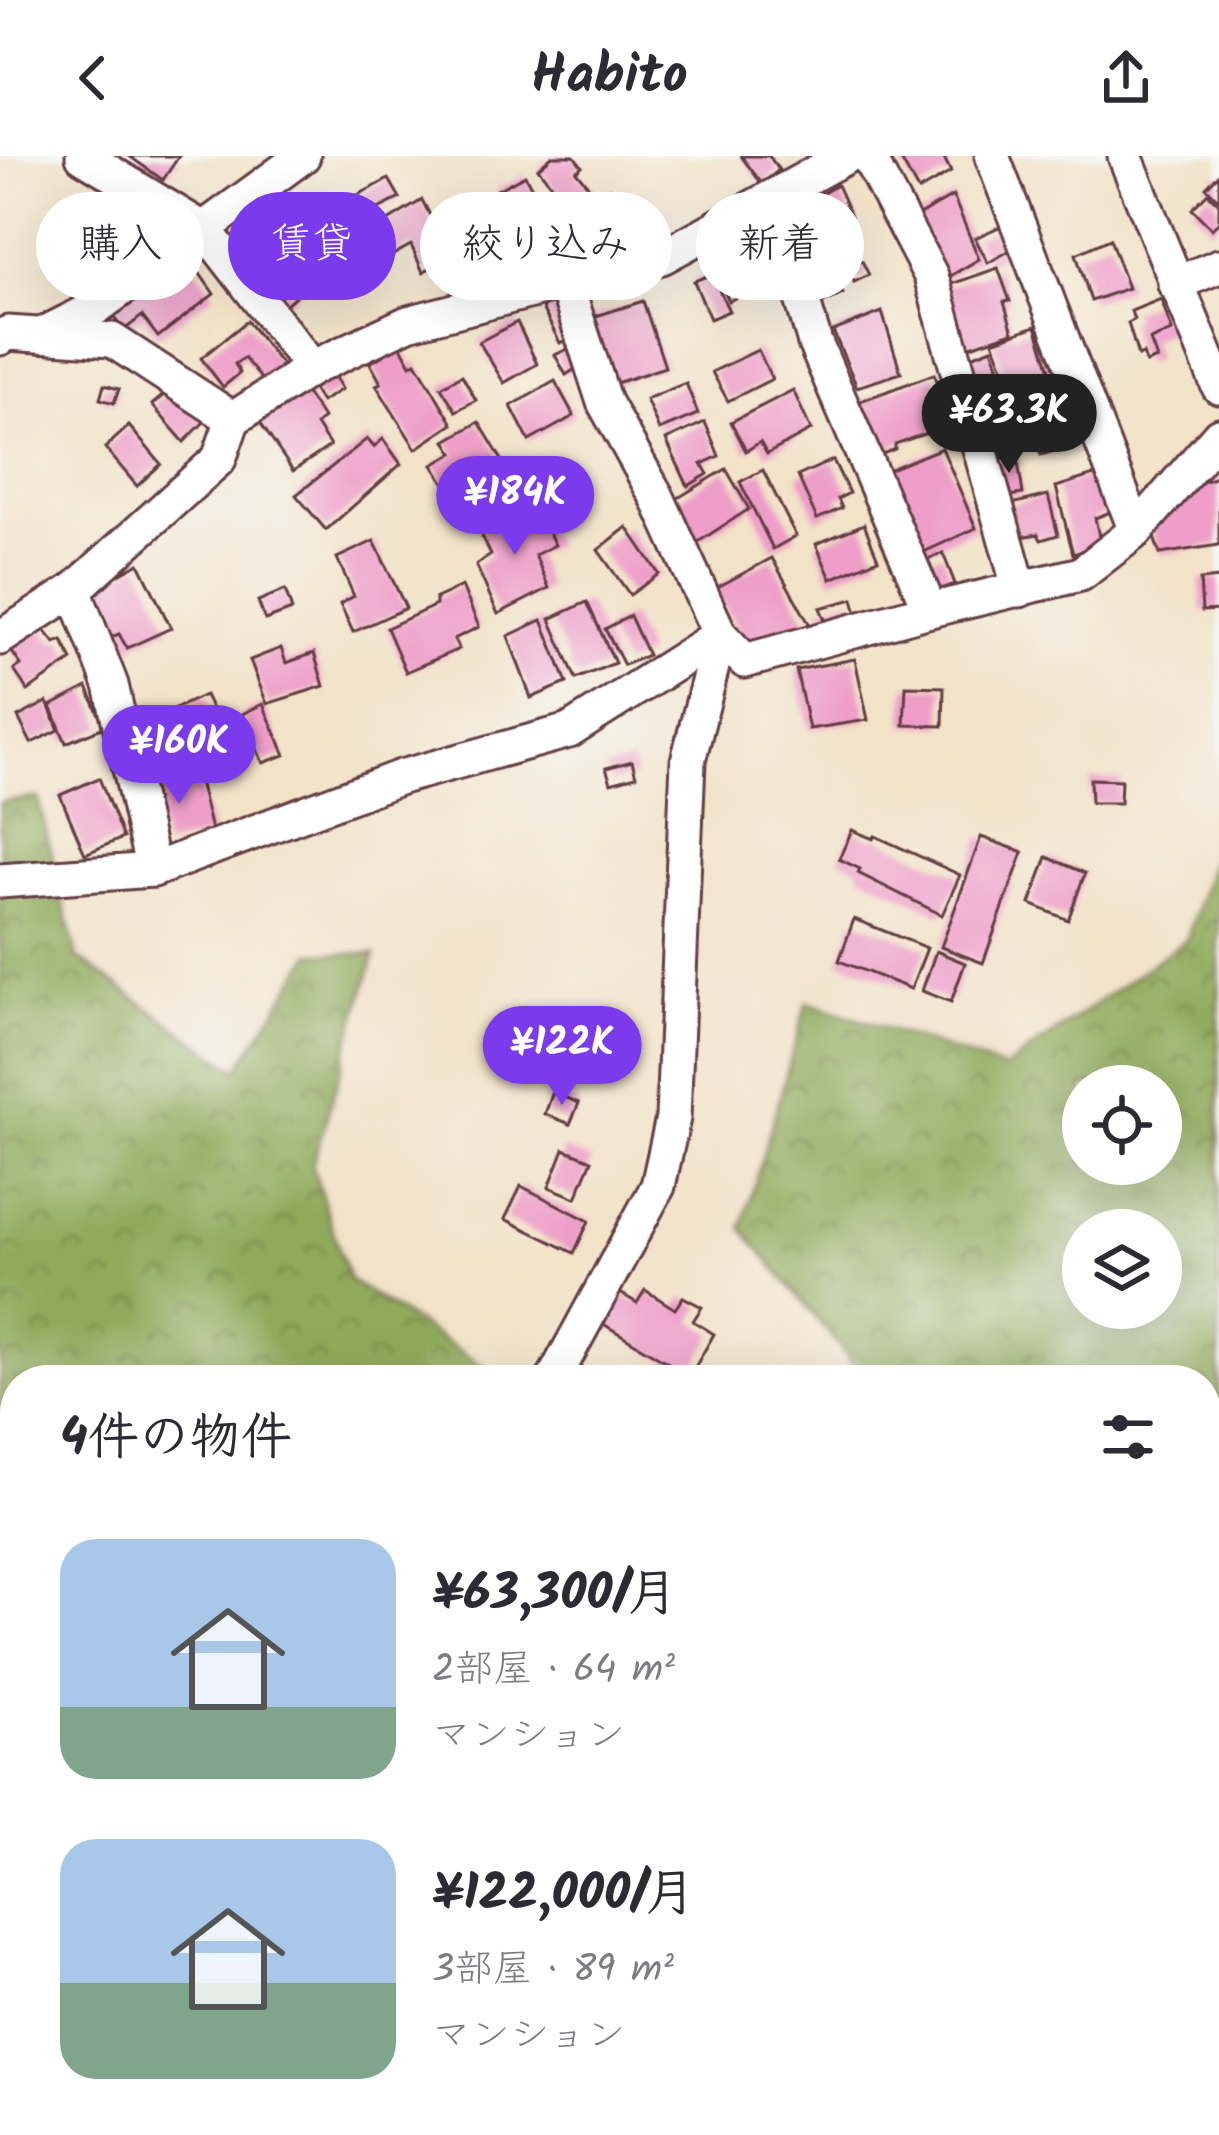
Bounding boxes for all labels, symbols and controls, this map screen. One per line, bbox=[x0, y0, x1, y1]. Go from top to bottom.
text: Habito bbox=[531, 35, 688, 121]
icon: back bbox=[60, 45, 126, 111]
icon: share bbox=[1093, 45, 1159, 111]
chip: 購入 bbox=[36, 192, 204, 300]
chip: 賃貸 bbox=[228, 192, 396, 300]
chip: 絞り込み bbox=[420, 192, 672, 300]
chip: 新着 bbox=[696, 192, 864, 300]
pin: ¥63.3K bbox=[911, 374, 1107, 476]
text: ¥63.3K bbox=[949, 382, 1069, 444]
pin: ¥184K bbox=[431, 456, 599, 558]
text: ¥184K bbox=[463, 464, 567, 526]
pin: ¥160K bbox=[95, 705, 263, 807]
text: ¥160K bbox=[129, 713, 229, 775]
pin: ¥122K bbox=[478, 1006, 646, 1108]
text: ¥122K bbox=[510, 1014, 614, 1076]
map controls bbox=[1062, 1065, 1182, 1329]
button: locate bbox=[1062, 1065, 1182, 1185]
button: layers bbox=[1062, 1209, 1182, 1329]
text: 4件の物件 bbox=[60, 1399, 292, 1480]
icon: filters bbox=[1095, 1404, 1161, 1470]
text: ¥63,300/月 bbox=[432, 1555, 678, 1636]
icon: home bbox=[156, 1587, 300, 1731]
text: 2部屋 · 64 m² bbox=[432, 1640, 675, 1702]
text: マンション bbox=[432, 1706, 625, 1768]
text: ¥122,000/月 bbox=[432, 1855, 695, 1936]
icon: home bbox=[156, 1887, 300, 2031]
text: 3部屋 · 89 m² bbox=[432, 1940, 674, 2002]
text: マンション bbox=[432, 2006, 625, 2068]

